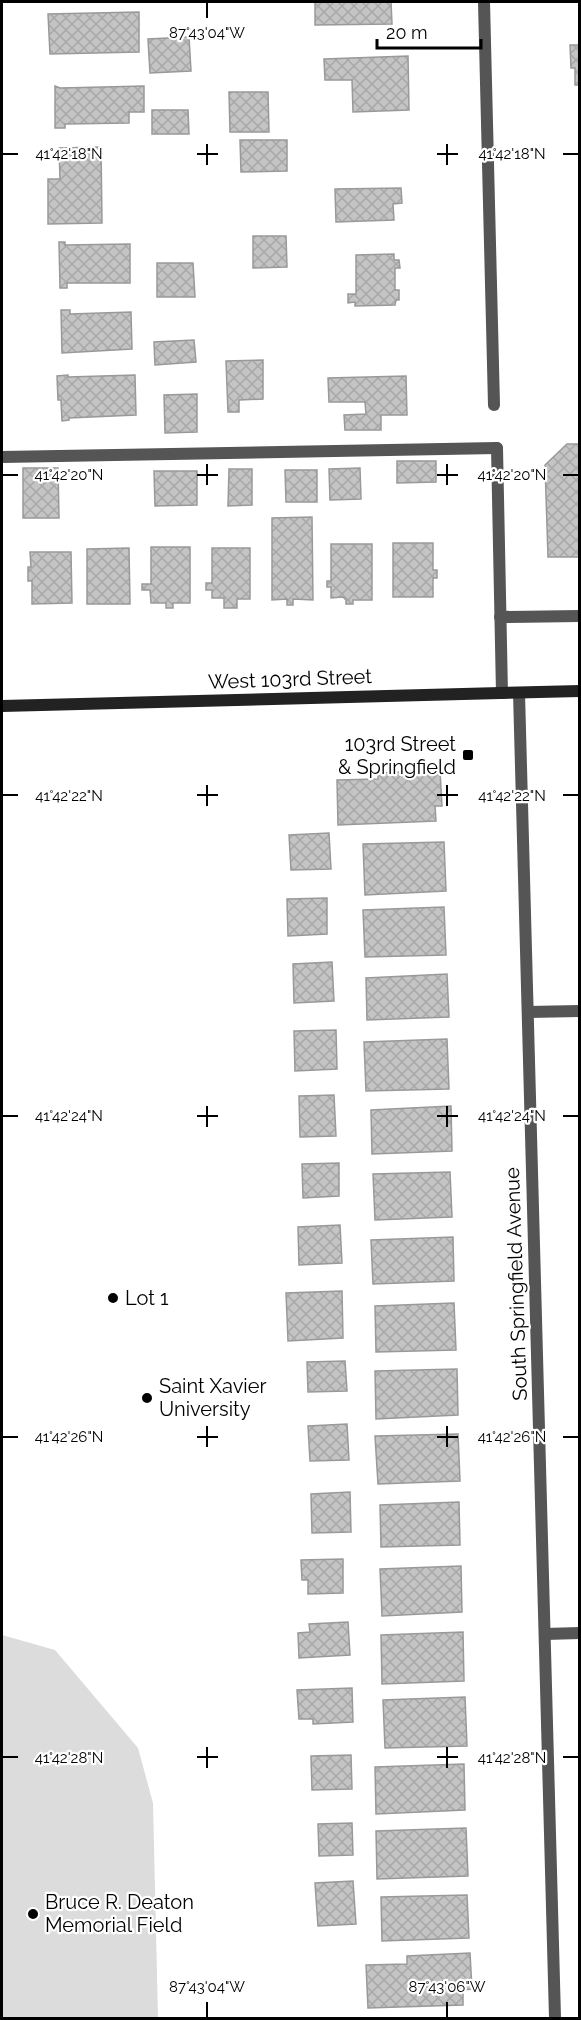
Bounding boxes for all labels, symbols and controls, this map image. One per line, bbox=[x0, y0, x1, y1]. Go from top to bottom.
scale bar bbox=[377, 12, 480, 50]
text: 20 m bbox=[386, 22, 428, 43]
text: 87°43'04"W bbox=[169, 24, 245, 42]
text: 41°42'18"N bbox=[35, 145, 103, 163]
text: 41°42'18"N bbox=[478, 145, 546, 163]
text: 41°42'20"N bbox=[35, 466, 103, 484]
text: 41°42'20"N bbox=[478, 466, 546, 484]
street label: West 103rd Street bbox=[208, 664, 373, 694]
place label: 103rd Street & Springfield bbox=[338, 732, 456, 779]
marker: 103rd Street & Springfield bbox=[461, 748, 475, 762]
text: 41°42'22"N bbox=[35, 787, 103, 805]
text: 41°42'22"N bbox=[478, 787, 546, 805]
text: 41°42'24"N bbox=[35, 1107, 103, 1125]
text: 41°42'24"N bbox=[478, 1107, 546, 1125]
street label: South Springfield Avenue bbox=[500, 1167, 532, 1401]
place label: Lot 1 bbox=[125, 1286, 169, 1310]
marker: Lot 1 bbox=[106, 1291, 120, 1305]
place label: Saint Xavier University bbox=[159, 1374, 266, 1421]
marker: Saint Xavier University bbox=[140, 1391, 154, 1405]
text: 41°42'26"N bbox=[35, 1428, 103, 1446]
text: 41°42'26"N bbox=[478, 1428, 546, 1446]
text: 41°42'28"N bbox=[35, 1749, 103, 1767]
text: 41°42'28"N bbox=[478, 1749, 546, 1767]
place label: Bruce R. Deaton Memorial Field bbox=[45, 1890, 194, 1937]
marker: Bruce R. Deaton Memorial Field bbox=[26, 1907, 40, 1921]
text: 87°43'04"W bbox=[169, 1978, 245, 1996]
text: 87°43'06"W bbox=[409, 1978, 486, 1996]

